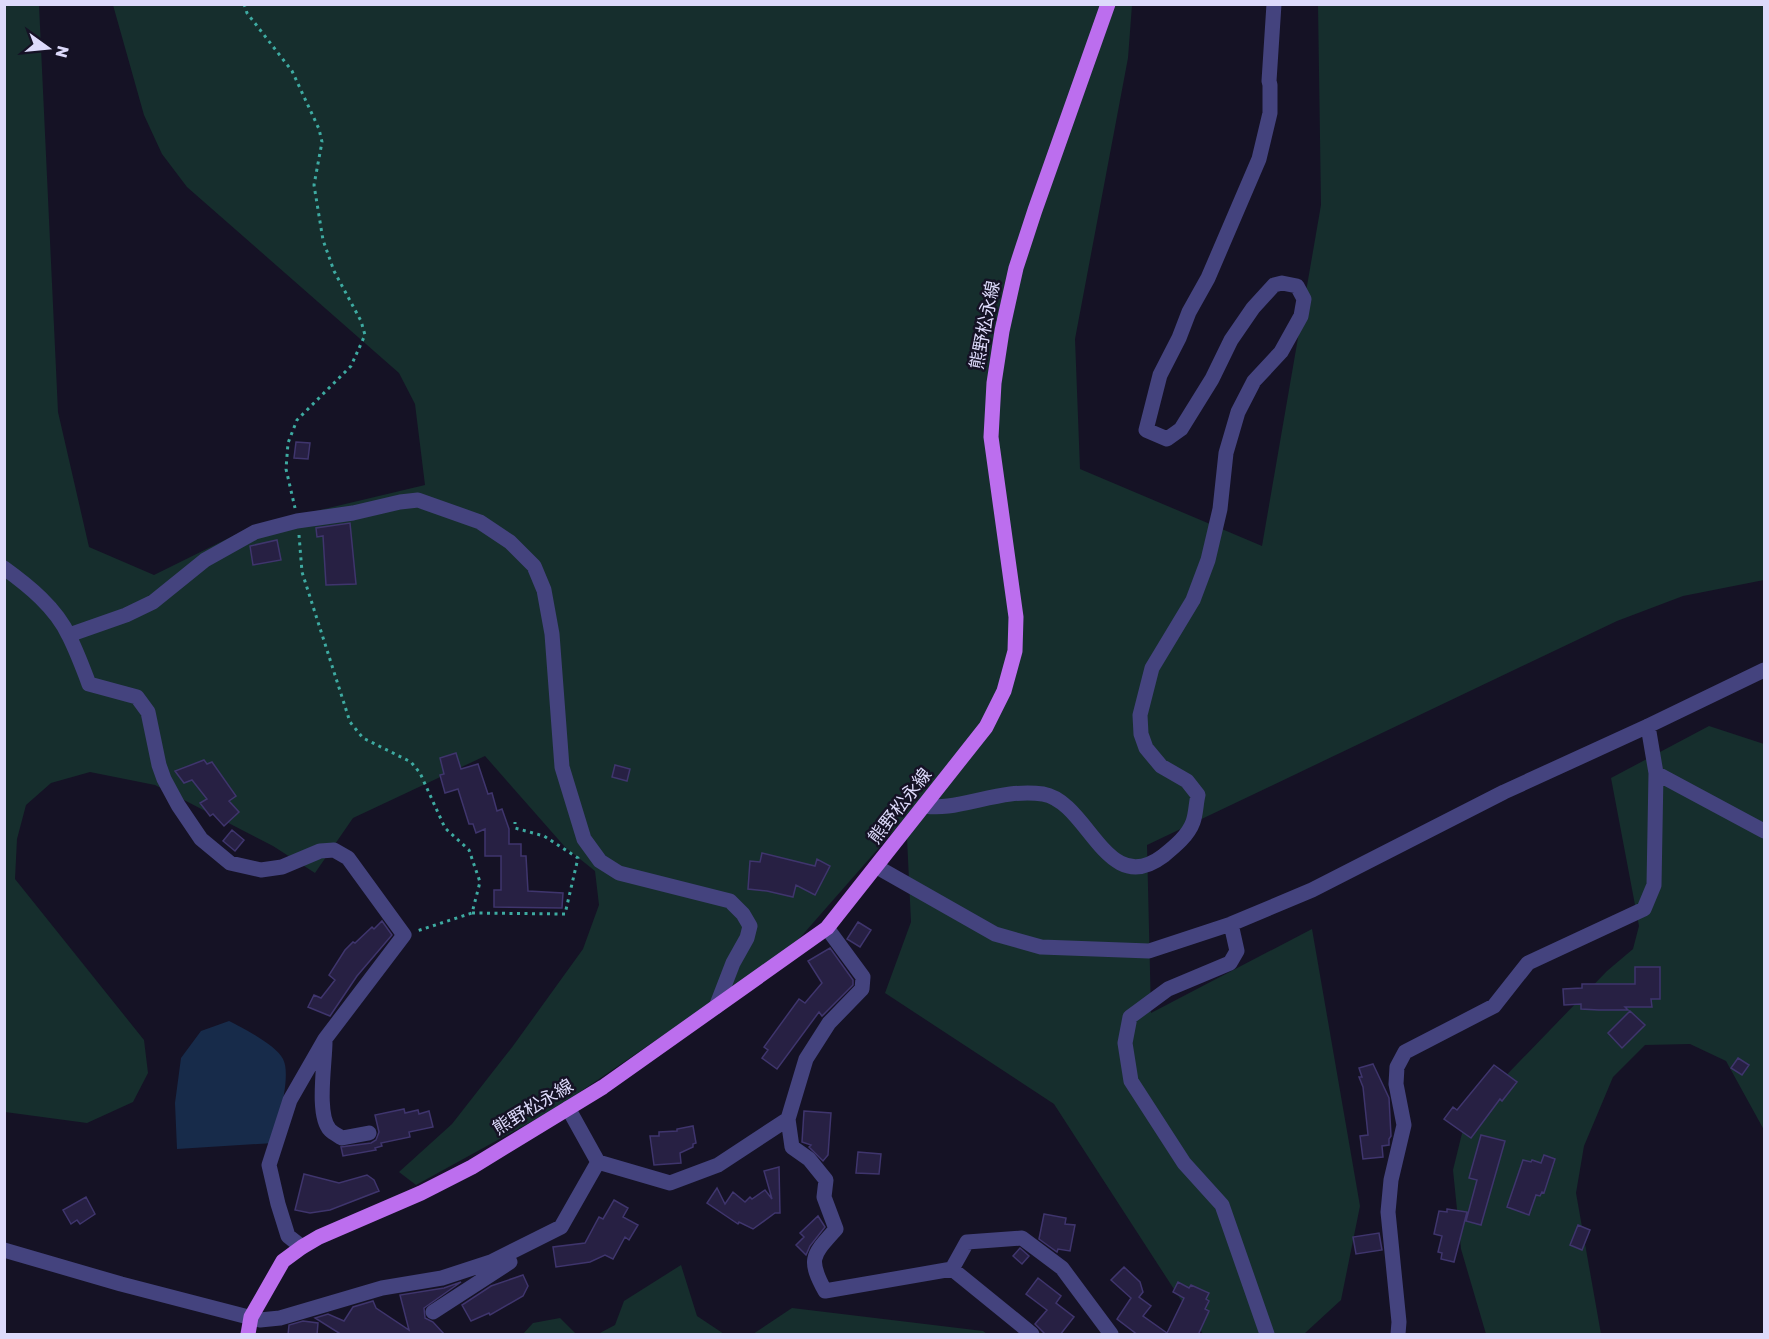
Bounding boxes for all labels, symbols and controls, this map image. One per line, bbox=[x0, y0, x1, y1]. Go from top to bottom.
north arrow bbox=[18, 18, 78, 78]
text: N bbox=[51, 44, 73, 60]
street label: 熊野松永線 bbox=[966, 279, 1004, 371]
street label: 熊野松永線 bbox=[864, 764, 936, 848]
street label: 熊野松永線 bbox=[489, 1074, 577, 1140]

